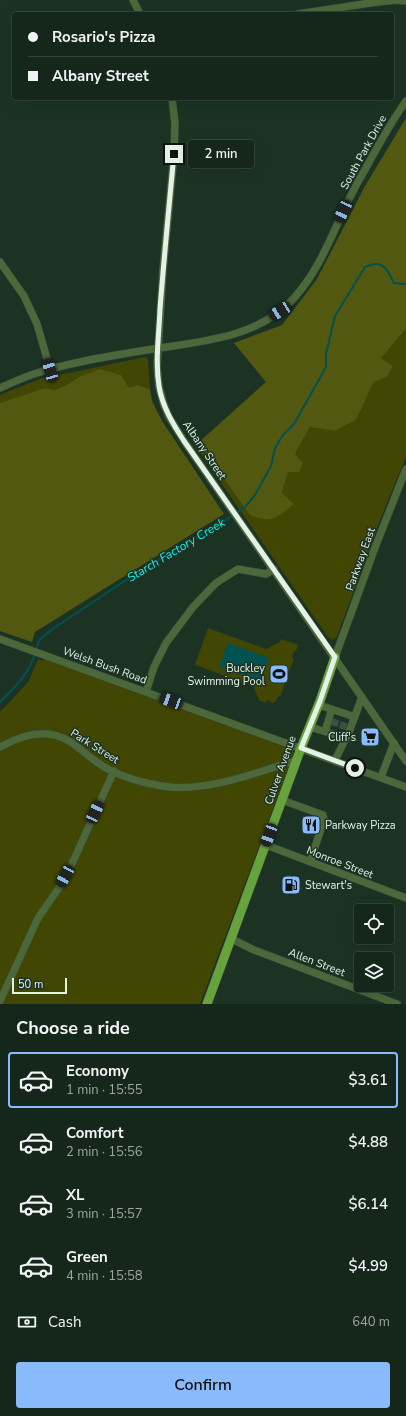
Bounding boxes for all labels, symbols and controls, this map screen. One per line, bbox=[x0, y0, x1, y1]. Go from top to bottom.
text: Rosario's Pizza bbox=[52, 27, 156, 47]
text: Albany Street bbox=[52, 66, 149, 86]
street label: South Park Drive bbox=[337, 112, 390, 192]
callout: 2 min bbox=[188, 140, 254, 168]
route end bbox=[165, 145, 183, 163]
text: 2 min bbox=[204, 145, 238, 163]
car bbox=[332, 198, 354, 224]
car bbox=[267, 300, 293, 322]
car bbox=[41, 357, 59, 383]
street label: Albany Street bbox=[179, 418, 230, 483]
water label: Starch Factory Creek bbox=[124, 514, 229, 586]
street label: Parkway East bbox=[342, 525, 379, 593]
street label: Welsh Bush Road bbox=[61, 643, 149, 688]
place label: Buckley Swimming Pool bbox=[187, 661, 266, 689]
sports icon: Buckley Swimming Pool bbox=[268, 663, 290, 685]
car bbox=[158, 691, 184, 711]
street label: Park Street bbox=[68, 726, 122, 767]
supermarket icon: Cliff's bbox=[359, 726, 381, 748]
place label: Cliff's bbox=[328, 730, 356, 745]
street label: Culver Avenue bbox=[261, 734, 300, 807]
route start bbox=[346, 759, 364, 777]
car bbox=[84, 799, 106, 825]
restaurant icon: Parkway Pizza bbox=[300, 814, 322, 836]
place label: Parkway Pizza bbox=[325, 818, 396, 833]
car bbox=[259, 822, 279, 848]
street label: Monroe Street bbox=[304, 843, 376, 882]
car bbox=[54, 863, 76, 889]
fuel station icon: Stewart's bbox=[280, 874, 302, 896]
place label: Stewart's bbox=[305, 878, 352, 893]
map controls bbox=[354, 904, 394, 992]
button: locate bbox=[354, 904, 394, 944]
street label: Allen Street bbox=[286, 945, 347, 980]
button: layers bbox=[354, 952, 394, 992]
scale bar bbox=[12, 976, 67, 995]
text: 50 m bbox=[18, 977, 43, 992]
text: Choose a ride bbox=[16, 1016, 130, 1040]
text: Economy bbox=[66, 1061, 129, 1081]
icon: car bbox=[18, 1062, 54, 1098]
text: $3.61 bbox=[348, 1070, 388, 1090]
text: 1 min · 15:55 bbox=[66, 1081, 142, 1099]
text: Comfort bbox=[66, 1123, 123, 1143]
icon: car bbox=[18, 1124, 54, 1160]
text: $4.88 bbox=[348, 1132, 388, 1152]
text: 2 min · 15:56 bbox=[66, 1143, 142, 1161]
text: XL bbox=[66, 1185, 85, 1205]
icon: car bbox=[18, 1186, 54, 1222]
text: $6.14 bbox=[348, 1194, 388, 1214]
text: 3 min · 15:57 bbox=[66, 1205, 142, 1223]
text: Green bbox=[66, 1247, 108, 1267]
icon: car bbox=[18, 1248, 54, 1284]
text: $4.99 bbox=[348, 1256, 388, 1276]
text: 4 min · 15:58 bbox=[66, 1267, 142, 1285]
icon: cash bbox=[16, 1311, 38, 1333]
text: Cash bbox=[48, 1312, 82, 1332]
text: 640 m bbox=[352, 1313, 390, 1331]
button: Confirm bbox=[16, 1362, 390, 1408]

